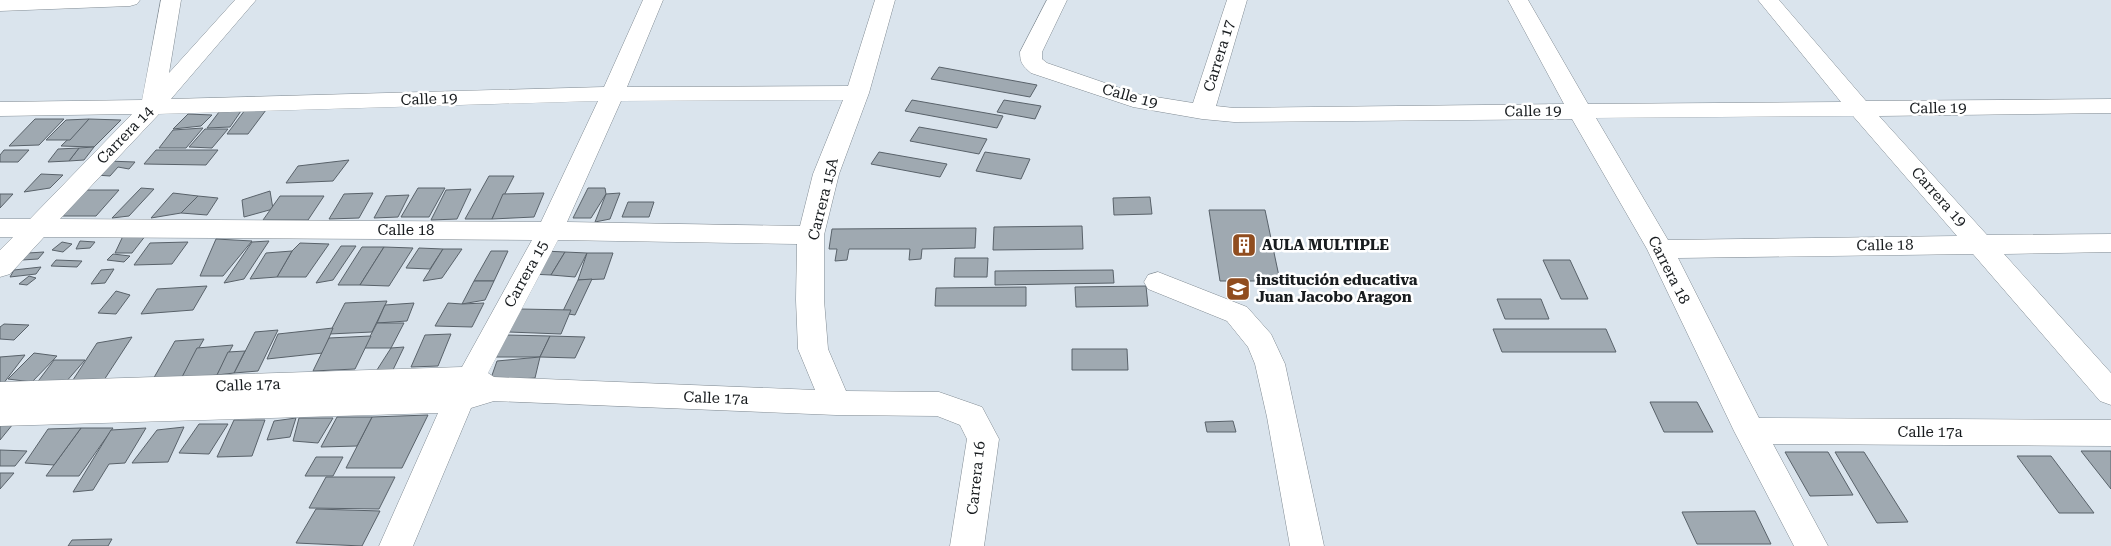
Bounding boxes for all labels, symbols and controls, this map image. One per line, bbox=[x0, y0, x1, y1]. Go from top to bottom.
street label: Carrera 17 bbox=[1200, 18, 1238, 94]
street label: Calle 19 bbox=[1100, 80, 1160, 112]
street label: Calle 19 bbox=[400, 89, 458, 109]
street label: Calle 19 bbox=[1909, 99, 1967, 117]
street label: Carrera 14 bbox=[93, 102, 158, 168]
street label: Calle 19 bbox=[1504, 102, 1562, 120]
street label: Carrera 15A bbox=[804, 155, 842, 242]
street label: Carrera 19 bbox=[1908, 163, 1970, 231]
street label: Calle 18 bbox=[378, 221, 435, 239]
building icon: AULA MULTIPLE bbox=[1231, 232, 1257, 258]
street label: Carrera 18 bbox=[1644, 233, 1694, 307]
place label: AULA MULTIPLE bbox=[1262, 236, 1389, 254]
street label: Calle 18 bbox=[1856, 236, 1914, 254]
street label: Carrera 15 bbox=[500, 237, 552, 311]
place label: institución educativa Juan Jacobo Aragon bbox=[1256, 271, 1418, 306]
school or university icon: institución educativa Juan Jacobo Aragon bbox=[1225, 276, 1251, 302]
street label: Calle 17a bbox=[215, 375, 281, 395]
street label: Calle 17a bbox=[683, 388, 749, 408]
street label: Calle 17a bbox=[1897, 423, 1963, 441]
street label: Carrera 16 bbox=[963, 440, 989, 516]

